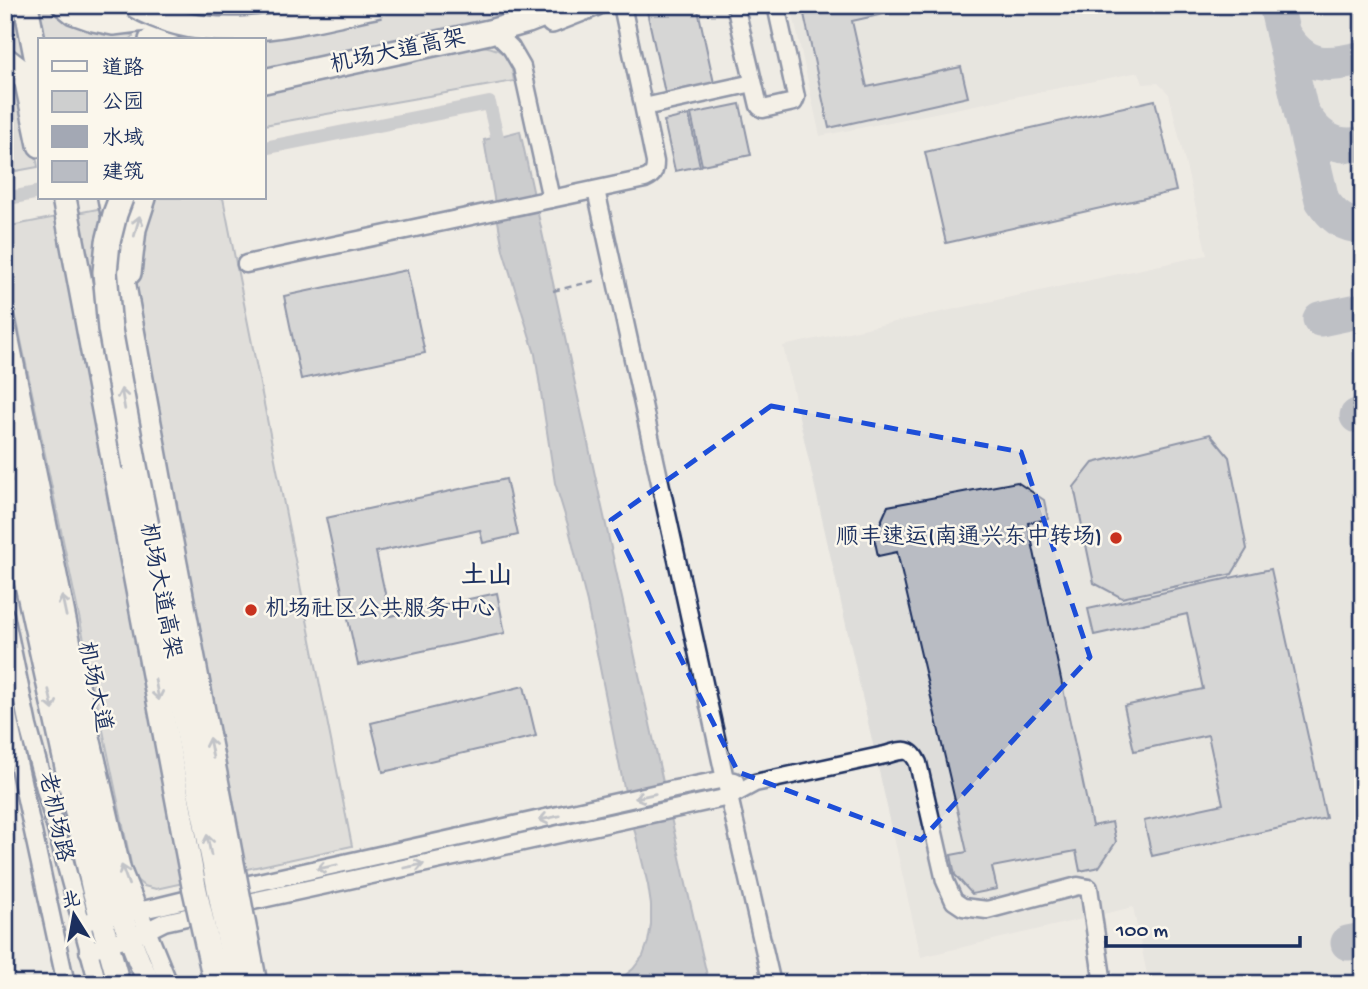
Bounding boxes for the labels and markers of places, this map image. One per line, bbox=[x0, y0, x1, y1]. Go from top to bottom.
place label: 顺丰速运(南通兴东中转场) bbox=[836, 524, 1102, 552]
marker: 顺丰速运(南通兴东中转场) bbox=[1108, 530, 1124, 546]
place label: 机场社区公共服务中心 bbox=[265, 596, 495, 624]
marker: 机场社区公共服务中心 bbox=[243, 602, 259, 618]

